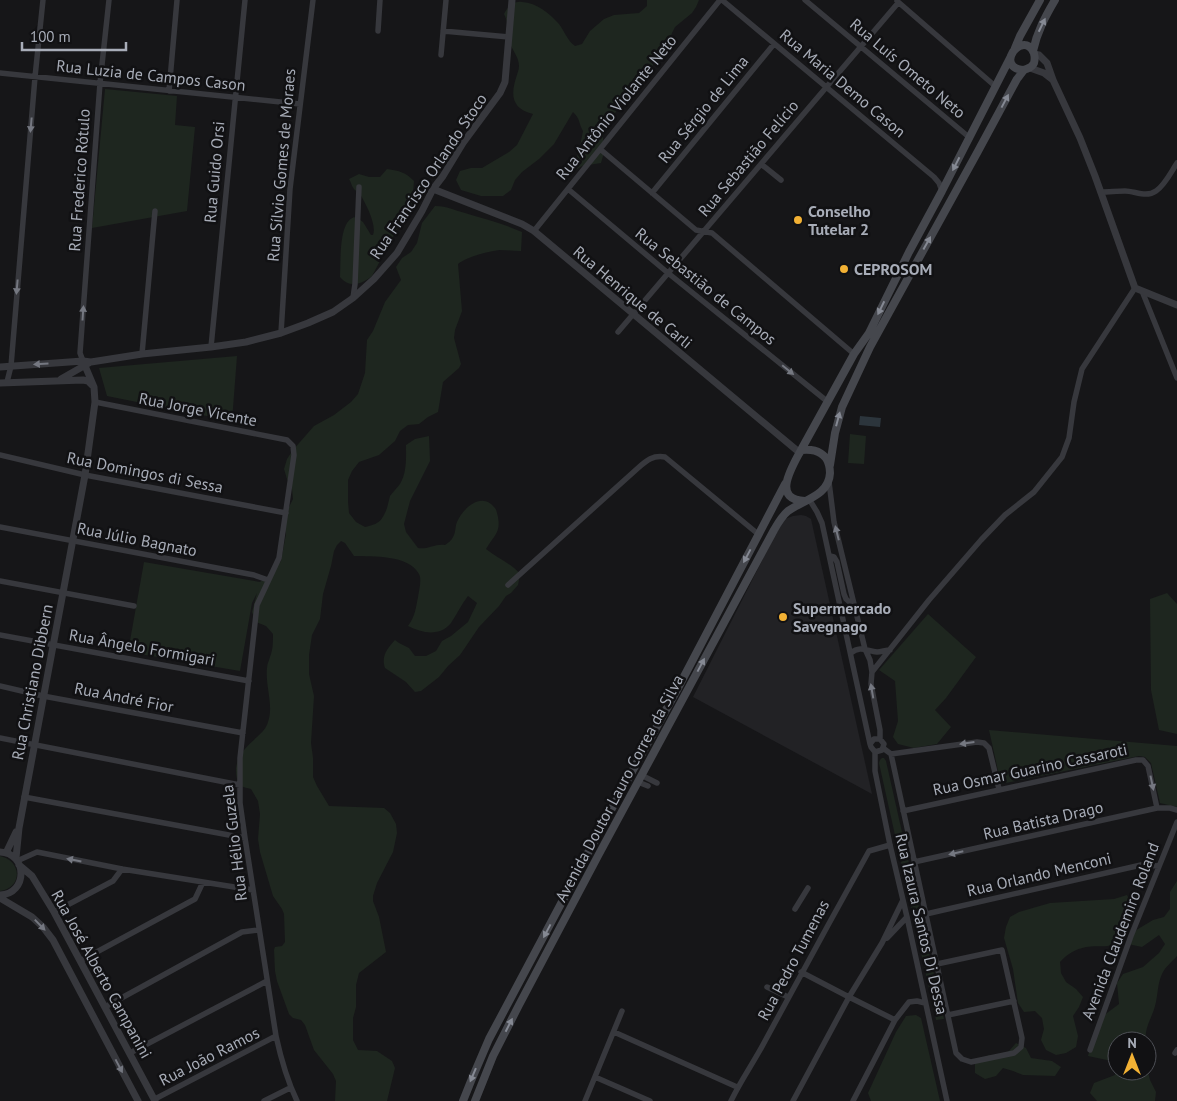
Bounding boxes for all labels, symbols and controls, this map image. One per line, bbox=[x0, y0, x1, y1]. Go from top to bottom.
street label: Rua Luís Ometo Neto bbox=[846, 14, 970, 122]
one-way arrow bbox=[1038, 18, 1046, 32]
scale bar bbox=[22, 20, 126, 52]
street label: Rua Maria Demo Cason bbox=[776, 25, 910, 141]
text: 100 m bbox=[30, 27, 71, 46]
street label: Rua Antônio Violante Neto bbox=[551, 30, 681, 184]
street label: Rua Sérgio de Lima bbox=[654, 51, 752, 167]
street label: Rua Luzia de Campos Cason bbox=[55, 55, 247, 95]
street label: Rua Sílvio Gomes de Moraes bbox=[263, 68, 299, 262]
street label: Rua Francisco Orlando Stoco bbox=[365, 89, 491, 263]
one-way arrow bbox=[1001, 93, 1009, 108]
street label: Rua Sebastião Felício bbox=[693, 96, 803, 220]
street label: Rua Frederico Rótulo bbox=[64, 108, 94, 252]
one-way arrow bbox=[26, 118, 34, 134]
street label: Rua Guido Orsi bbox=[200, 120, 228, 224]
one-way arrow bbox=[952, 157, 960, 171]
place label: Conselho Tutelar 2 bbox=[808, 201, 871, 239]
marker: Conselho Tutelar 2 bbox=[792, 214, 804, 226]
street label: Rua Sebastião de Campos bbox=[632, 223, 781, 349]
one-way arrow bbox=[923, 237, 932, 250]
street label: Rua Henrique de Carli bbox=[569, 241, 697, 353]
place label: CEPROSOM bbox=[854, 259, 932, 279]
marker: CEPROSOM bbox=[838, 263, 850, 275]
one-way arrow bbox=[13, 280, 21, 296]
one-way arrow bbox=[877, 301, 885, 315]
one-way arrow bbox=[79, 304, 87, 320]
one-way arrow bbox=[33, 360, 49, 368]
one-way arrow bbox=[781, 364, 794, 375]
street label: Rua Jorge Vicente bbox=[137, 388, 259, 430]
one-way arrow bbox=[835, 412, 843, 427]
street label: Rua Domingos di Sessa bbox=[65, 447, 225, 497]
street label: Rua Júlio Bagnato bbox=[75, 518, 199, 560]
one-way arrow bbox=[833, 526, 841, 541]
one-way arrow bbox=[743, 548, 751, 563]
place label: Supermercado Savegnago bbox=[793, 598, 892, 636]
street label: Rua Christiano Dibbern bbox=[7, 602, 57, 762]
marker: Supermercado Savegnago bbox=[777, 611, 789, 623]
street label: Rua Ângelo Formigari bbox=[67, 624, 217, 670]
one-way arrow bbox=[697, 658, 705, 673]
street label: Avenida Doutor Lauro Correa da Silva bbox=[550, 671, 688, 905]
street label: Rua André Fior bbox=[73, 678, 176, 717]
one-way arrow bbox=[868, 683, 876, 699]
street label: Rua Osmar Guarino Cassaroti bbox=[931, 739, 1129, 799]
one-way arrow bbox=[959, 739, 975, 747]
one-way arrow bbox=[1148, 776, 1156, 791]
street label: Rua Hélio Guzela bbox=[217, 784, 251, 902]
street label: Rua Batista Drago bbox=[981, 796, 1105, 844]
street label: Rua Izaura Santos Di Dessa bbox=[891, 831, 953, 1017]
street label: Avenida Claudemiro Roland bbox=[1077, 840, 1163, 1022]
street label: Rua Orlando Menconi bbox=[965, 848, 1113, 900]
one-way arrow bbox=[948, 849, 963, 857]
one-way arrow bbox=[66, 855, 82, 863]
street label: Rua José Alberto Campanini bbox=[47, 886, 157, 1062]
street label: Rua Pedro Tumenas bbox=[753, 896, 833, 1024]
one-way arrow bbox=[34, 918, 46, 930]
one-way arrow bbox=[543, 923, 551, 938]
one-way arrow bbox=[505, 1018, 513, 1032]
street label: Rua João Ramos bbox=[156, 1022, 263, 1090]
north arrow bbox=[1107, 1031, 1157, 1081]
text: N bbox=[1127, 1034, 1137, 1052]
one-way arrow bbox=[115, 1059, 124, 1073]
one-way arrow bbox=[469, 1068, 477, 1083]

